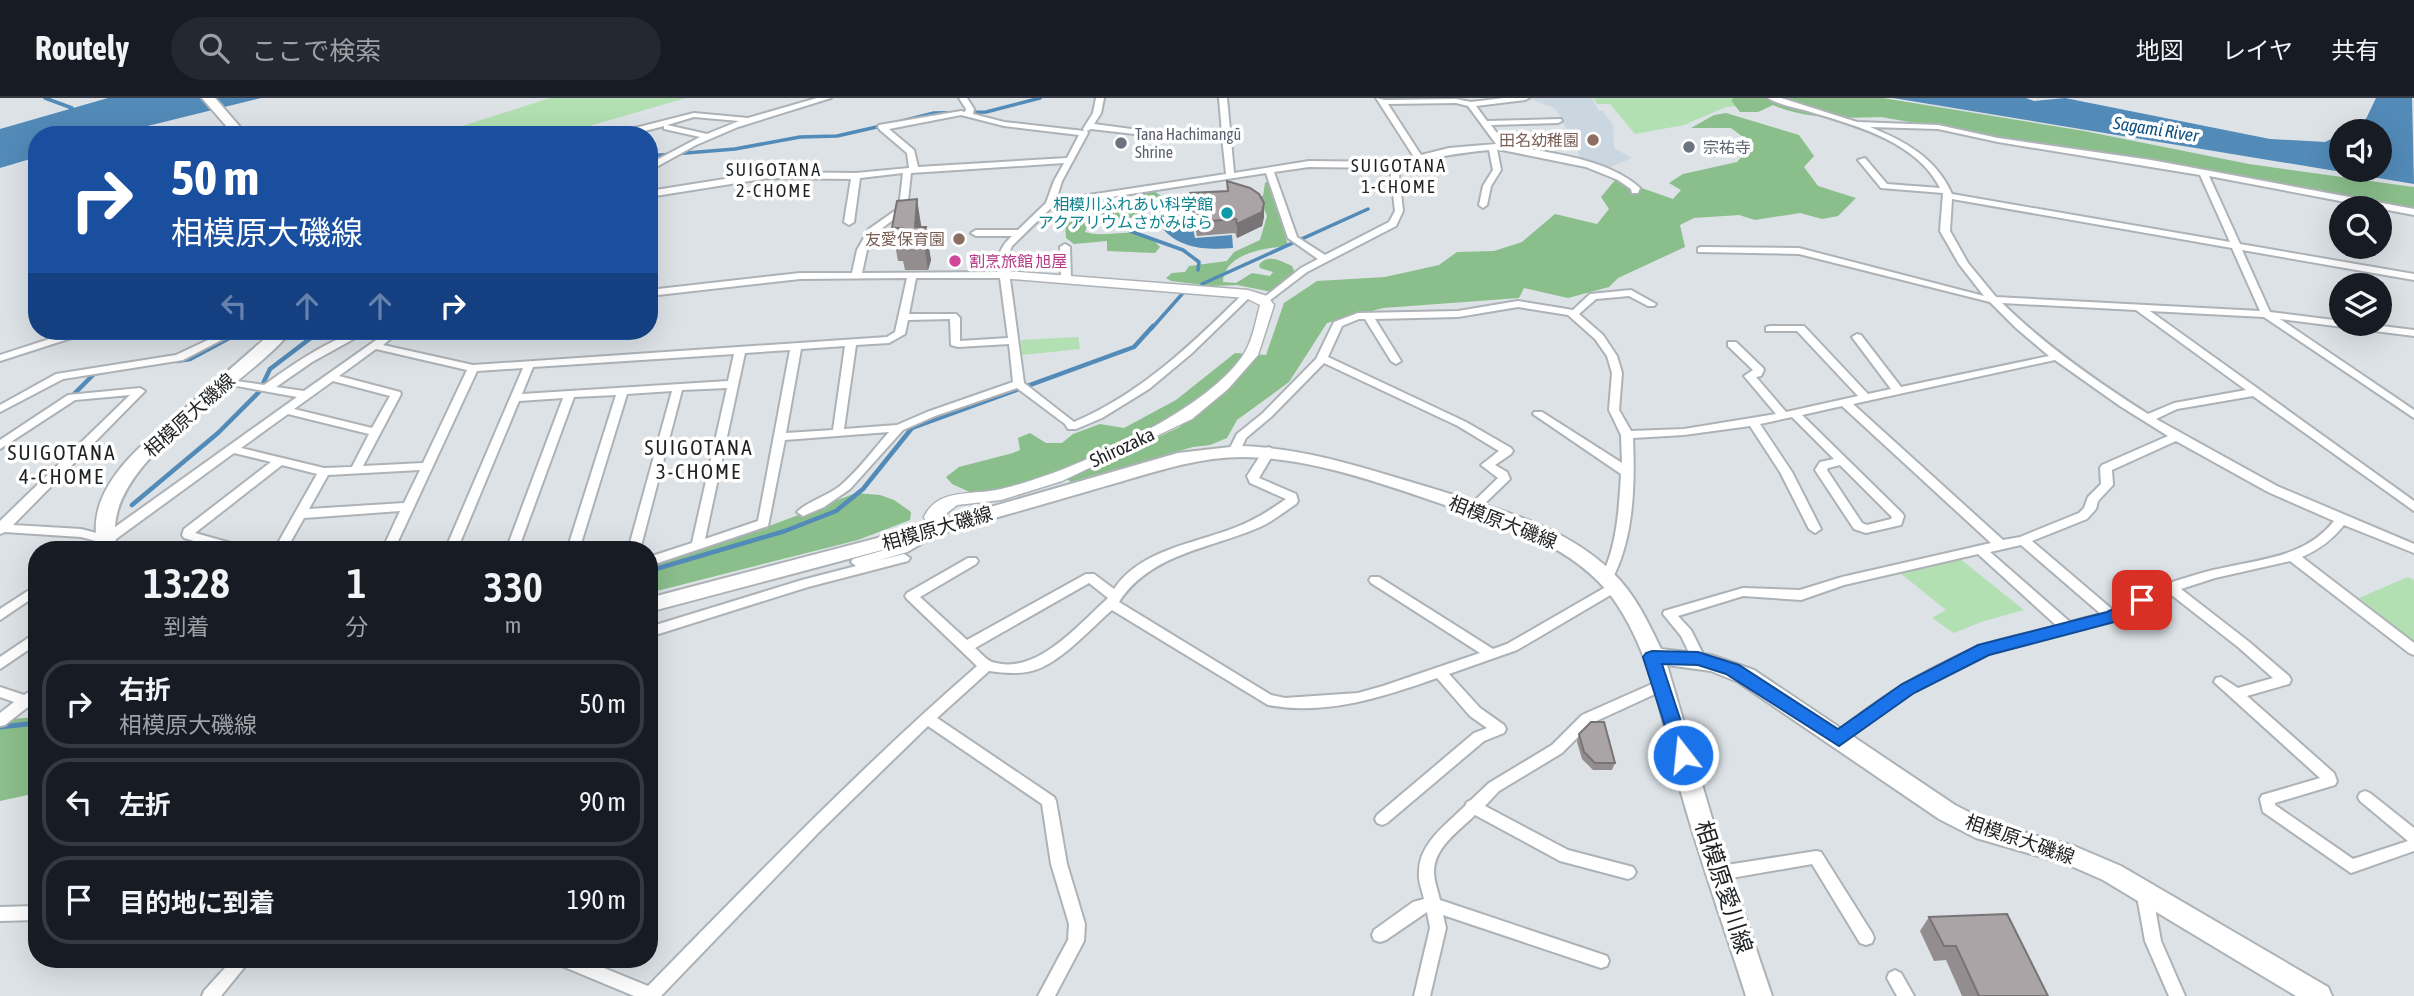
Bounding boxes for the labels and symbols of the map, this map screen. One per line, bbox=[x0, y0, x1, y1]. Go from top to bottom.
water label: Sagami River bbox=[2111, 112, 2201, 146]
place label: Tana Hachimangū Shrine bbox=[1135, 125, 1241, 161]
place label: 田名幼稚園 bbox=[1499, 131, 1579, 149]
marker: 田名幼稚園 bbox=[1585, 132, 1601, 148]
marker: Tana Hachimangū Shrine bbox=[1113, 135, 1129, 151]
place label: 宗祐寺 bbox=[1703, 138, 1751, 156]
marker: 宗祐寺 bbox=[1681, 139, 1697, 155]
district label: SUIGOTANA 1-CHOME bbox=[1351, 155, 1447, 197]
district label: SUIGOTANA 2-CHOME bbox=[726, 159, 822, 201]
place label: 相模川ふれあい科学館 アクアリウムさがみはら bbox=[1038, 195, 1213, 231]
marker: 相模川ふれあい科学館 アクアリウムさがみはら bbox=[1219, 205, 1235, 221]
place label: 友愛保育園 bbox=[865, 230, 945, 248]
marker: 友愛保育園 bbox=[951, 231, 967, 247]
place label: 割烹旅館 旭屋 bbox=[969, 252, 1067, 270]
marker: 割烹旅館 旭屋 bbox=[947, 253, 963, 269]
street label: 相模原大磯線 bbox=[139, 369, 239, 461]
street label: Shirozaka bbox=[1086, 422, 1158, 472]
district label: SUIGOTANA 3-CHOME bbox=[645, 435, 753, 483]
district label: SUIGOTANA 4-CHOME bbox=[8, 440, 116, 488]
street label: 相模原大磯線 bbox=[1446, 491, 1560, 553]
street label: 相模原大磯線 bbox=[879, 502, 995, 554]
pin bbox=[2112, 570, 2172, 630]
position arrow bbox=[1646, 718, 1720, 792]
street label: 相模原大磯線 bbox=[1963, 810, 2077, 868]
street label: 相模原愛川線 bbox=[1690, 817, 1758, 957]

